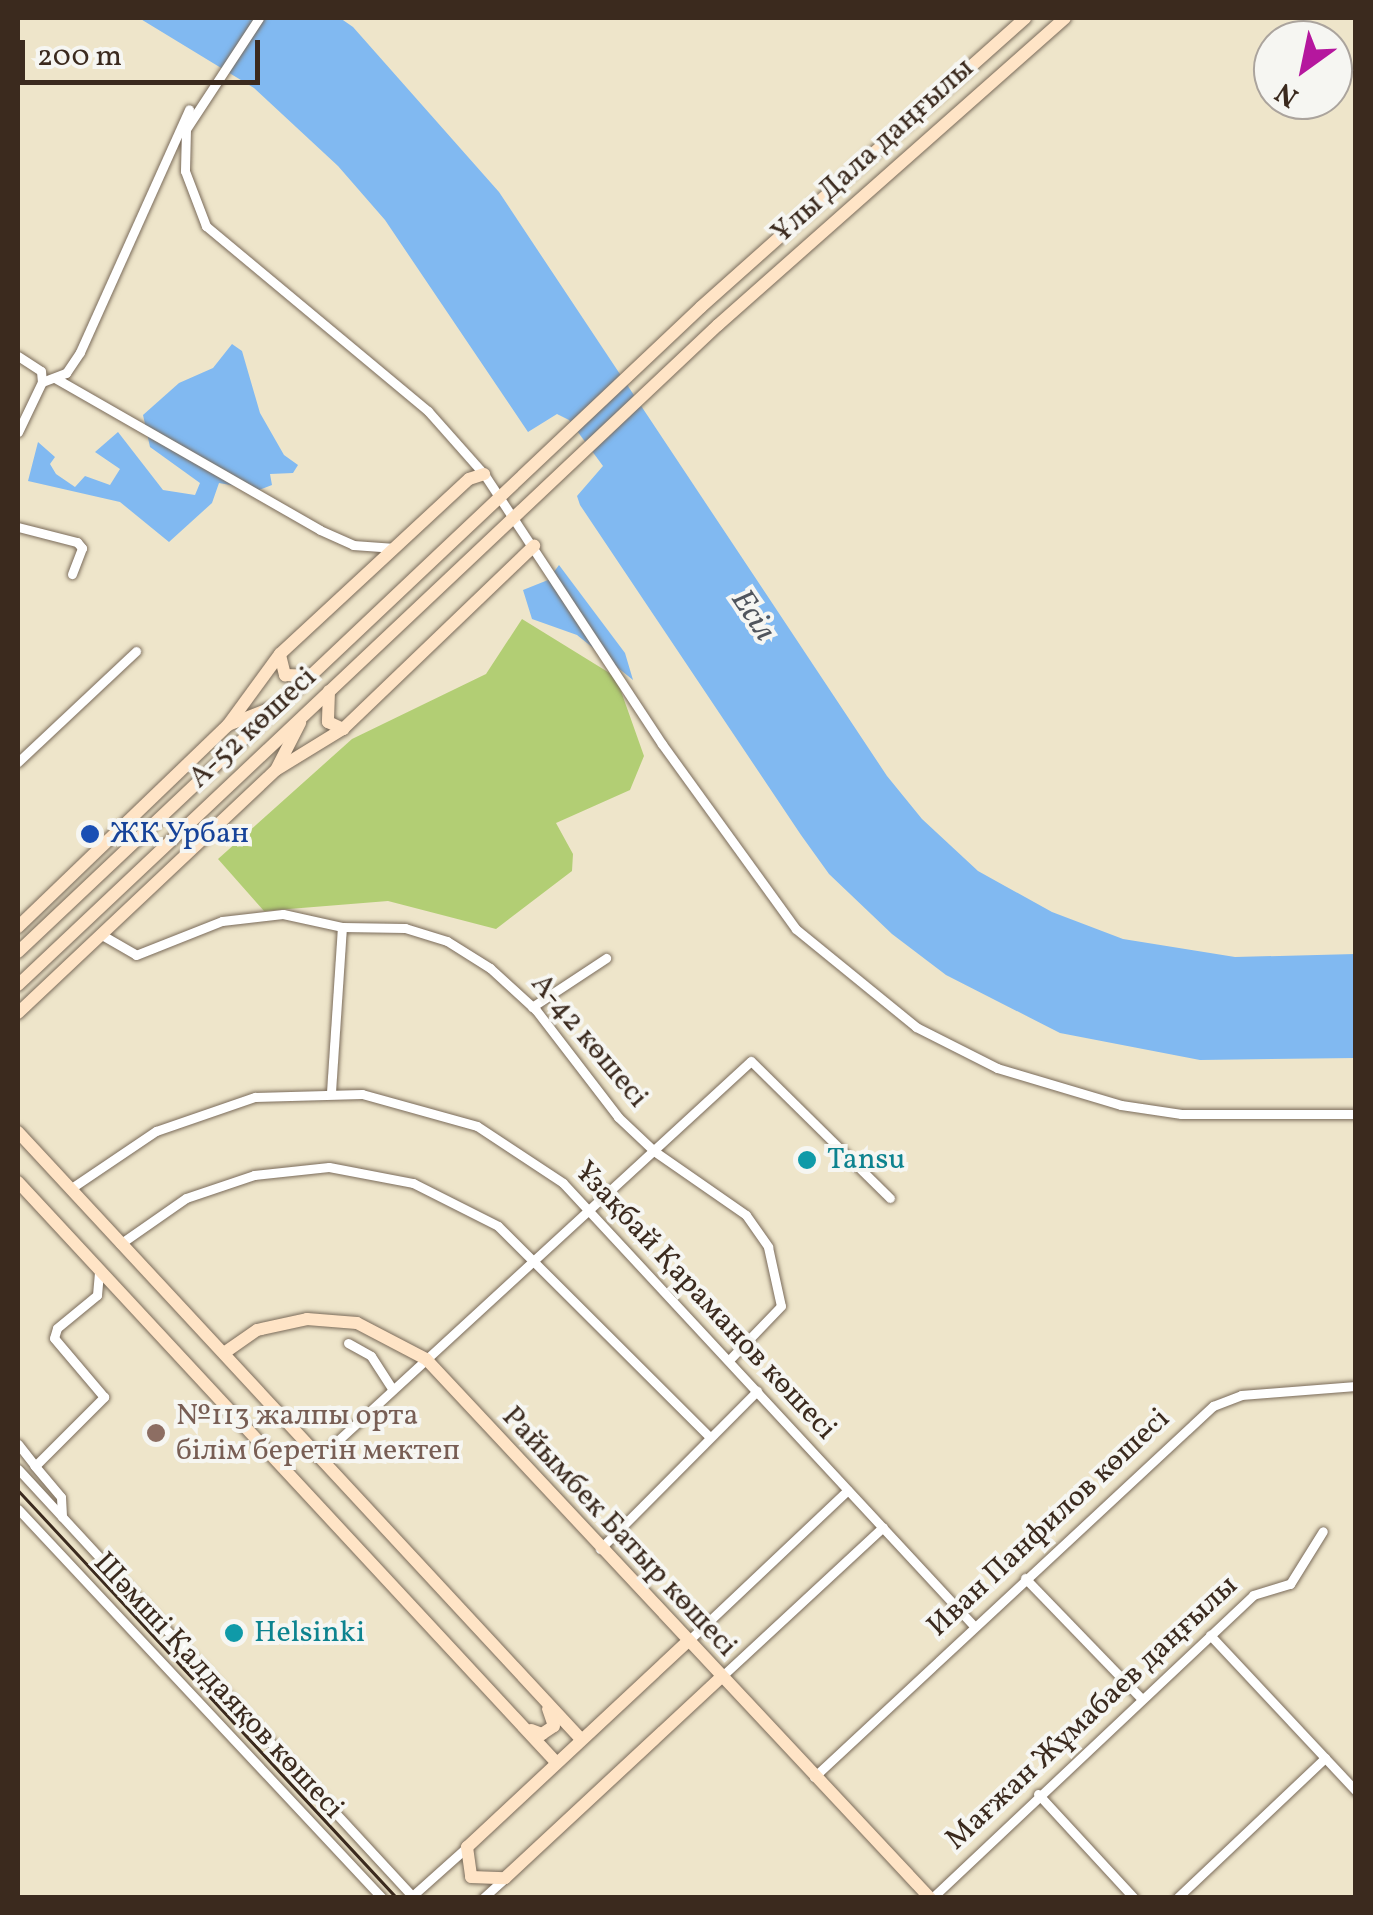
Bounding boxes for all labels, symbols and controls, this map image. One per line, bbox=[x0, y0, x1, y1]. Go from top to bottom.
scale bar bbox=[25, 20, 265, 82]
north arrow bbox=[1253, 20, 1353, 120]
text: 200 m bbox=[37, 36, 122, 78]
street label: Ұлы Дала даңғылы bbox=[764, 51, 982, 251]
text: N bbox=[1268, 72, 1307, 116]
water label: Есіл bbox=[721, 583, 783, 649]
street label: А-52 көшесі bbox=[182, 660, 324, 796]
place label: ЖК Урбан bbox=[110, 816, 249, 852]
marker: ЖК Урбан bbox=[79, 823, 101, 845]
street label: А-42 көшесі bbox=[523, 967, 655, 1115]
place label: Tansu bbox=[827, 1142, 905, 1178]
marker: Tansu bbox=[796, 1149, 818, 1171]
street label: Ұзақбай Қараманов көшесі bbox=[567, 1154, 843, 1448]
place label: №113 жалпы орта білім беретін мектеп bbox=[176, 1398, 460, 1468]
street label: Райымбек Батыр көшесі bbox=[494, 1399, 744, 1665]
street label: Иван Панфилов көшесі bbox=[920, 1401, 1178, 1645]
marker: №113 жалпы орта білім беретін мектеп bbox=[145, 1422, 167, 1444]
street label: Шәмші Қалдаяқов көшесі bbox=[85, 1545, 351, 1827]
street label: Мағжан Жұмабаев даңғылы bbox=[938, 1568, 1246, 1858]
place label: Helsinki bbox=[254, 1615, 365, 1651]
marker: Helsinki bbox=[223, 1622, 245, 1644]

